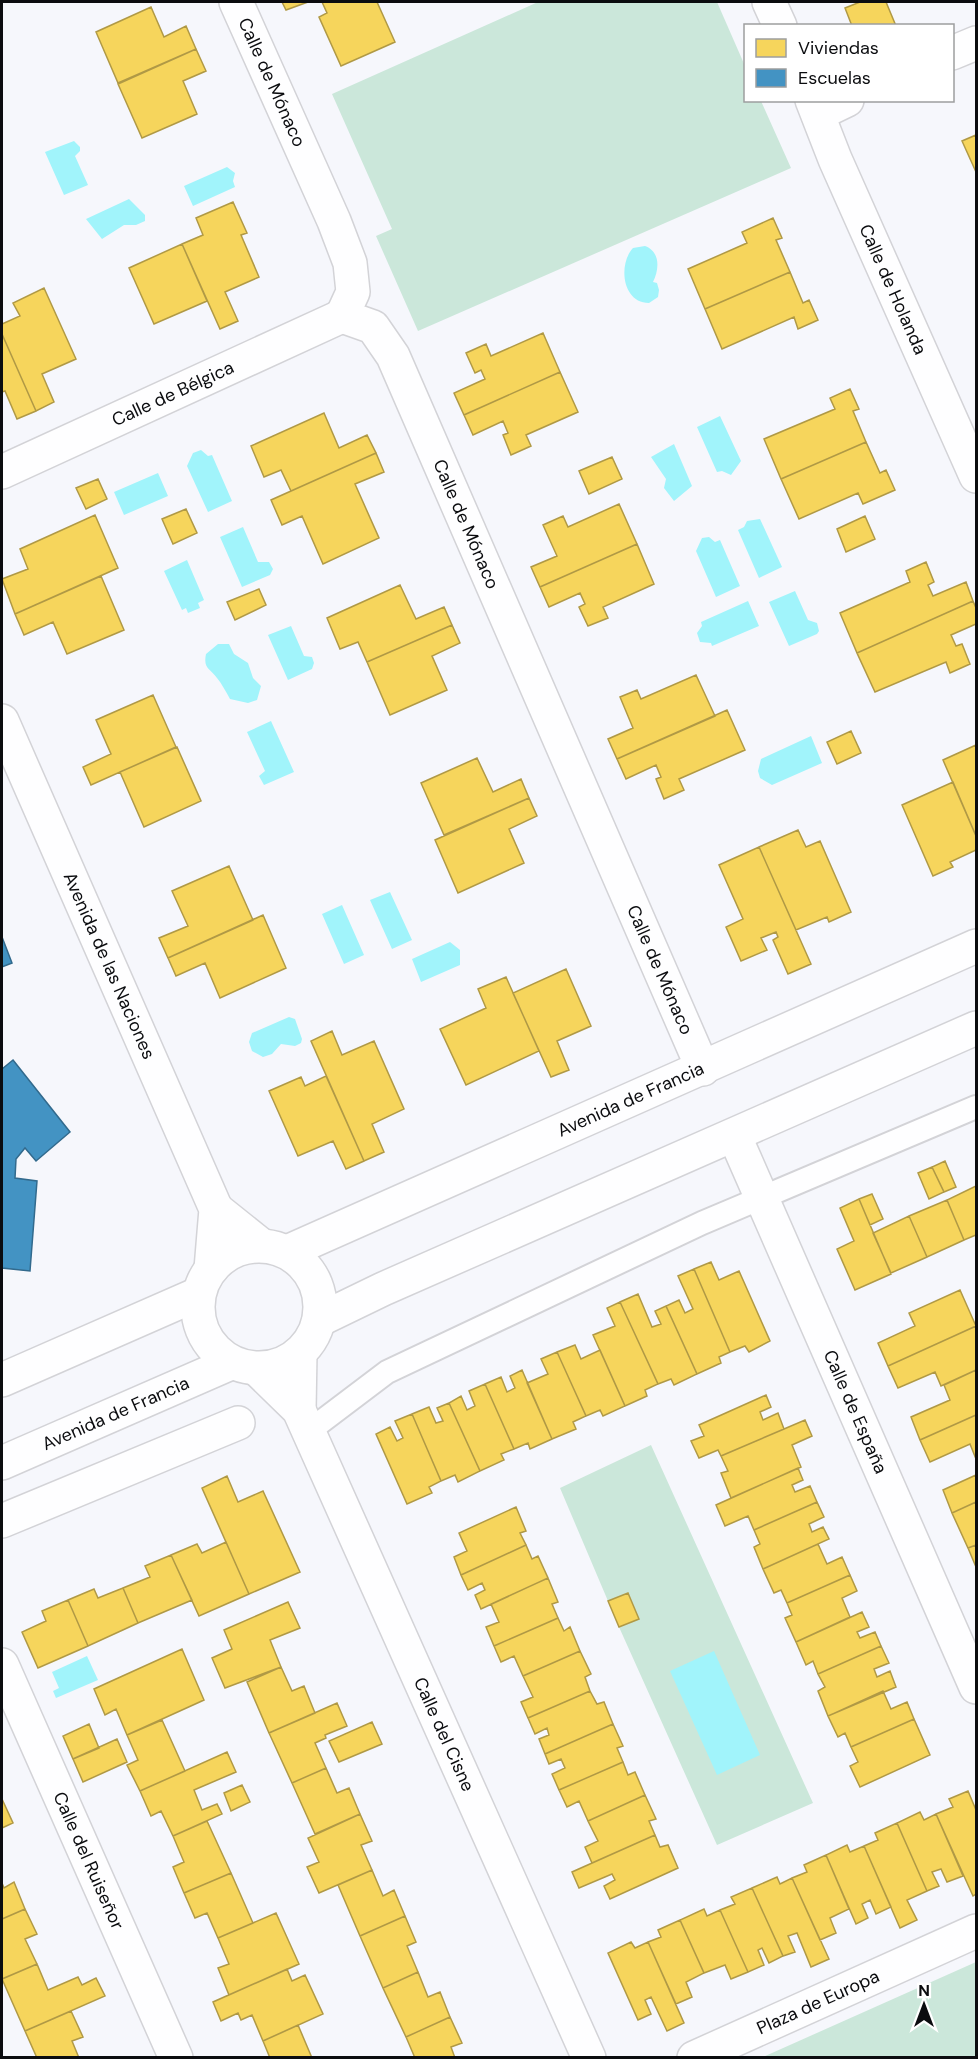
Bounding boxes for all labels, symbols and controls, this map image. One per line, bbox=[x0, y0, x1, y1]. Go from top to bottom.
street label: Calle de Mónaco bbox=[233, 14, 311, 151]
legend bbox=[744, 24, 954, 102]
text: Viviendas bbox=[798, 36, 879, 60]
text: Escuelas bbox=[798, 66, 871, 90]
street label: Calle de Holanda bbox=[854, 220, 932, 358]
street label: Calle de Bélgica bbox=[108, 355, 238, 432]
street label: Calle de Mónaco bbox=[427, 456, 505, 593]
street label: Avenida de las Naciones bbox=[58, 868, 161, 1063]
street label: Calle de Mónaco bbox=[621, 901, 699, 1038]
street label: Avenida de Francia bbox=[554, 1056, 708, 1142]
street label: Calle de España bbox=[818, 1346, 893, 1477]
street label: Avenida de Francia bbox=[38, 1371, 193, 1456]
street label: Calle del Cisne bbox=[408, 1673, 480, 1795]
street label: Calle del Ruiseñor bbox=[48, 1788, 130, 1934]
street label: Plaza de Europa bbox=[753, 1964, 883, 2040]
north arrow bbox=[894, 1975, 954, 2035]
text: N bbox=[918, 1980, 930, 2001]

